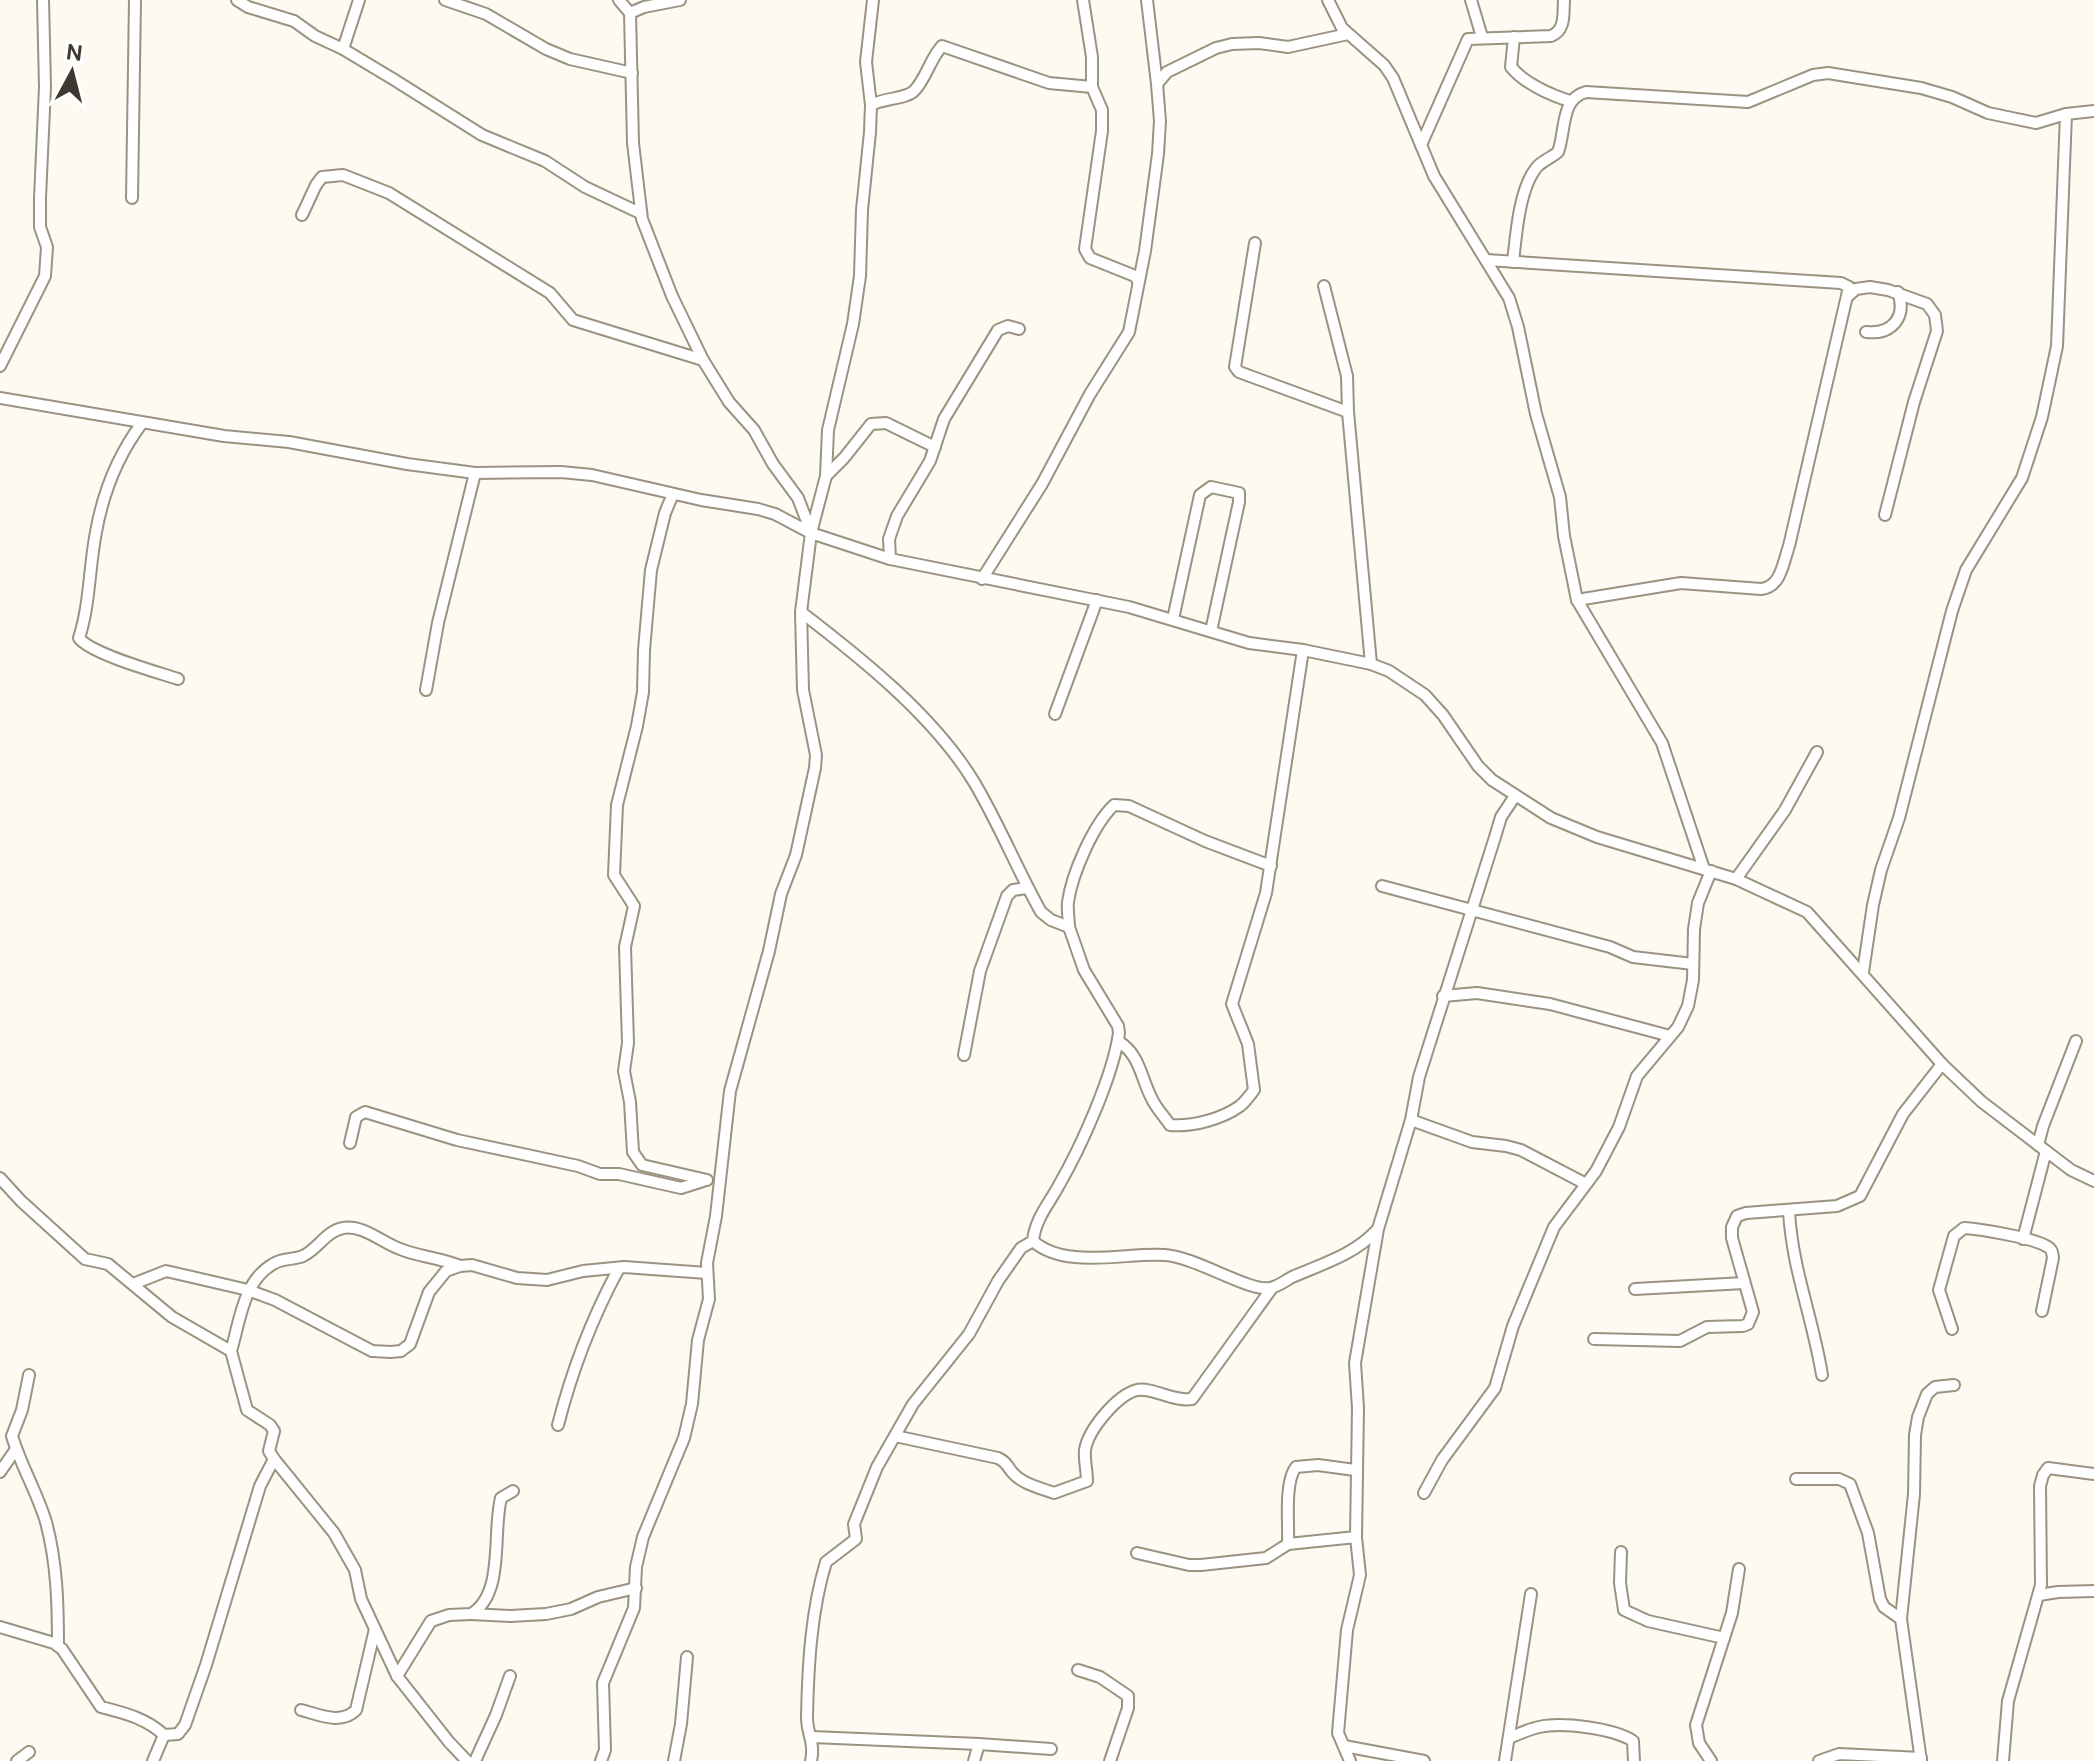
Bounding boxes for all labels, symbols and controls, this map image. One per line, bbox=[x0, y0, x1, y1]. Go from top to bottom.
north arrow bbox=[32, 32, 112, 112]
text: N bbox=[65, 37, 84, 68]

